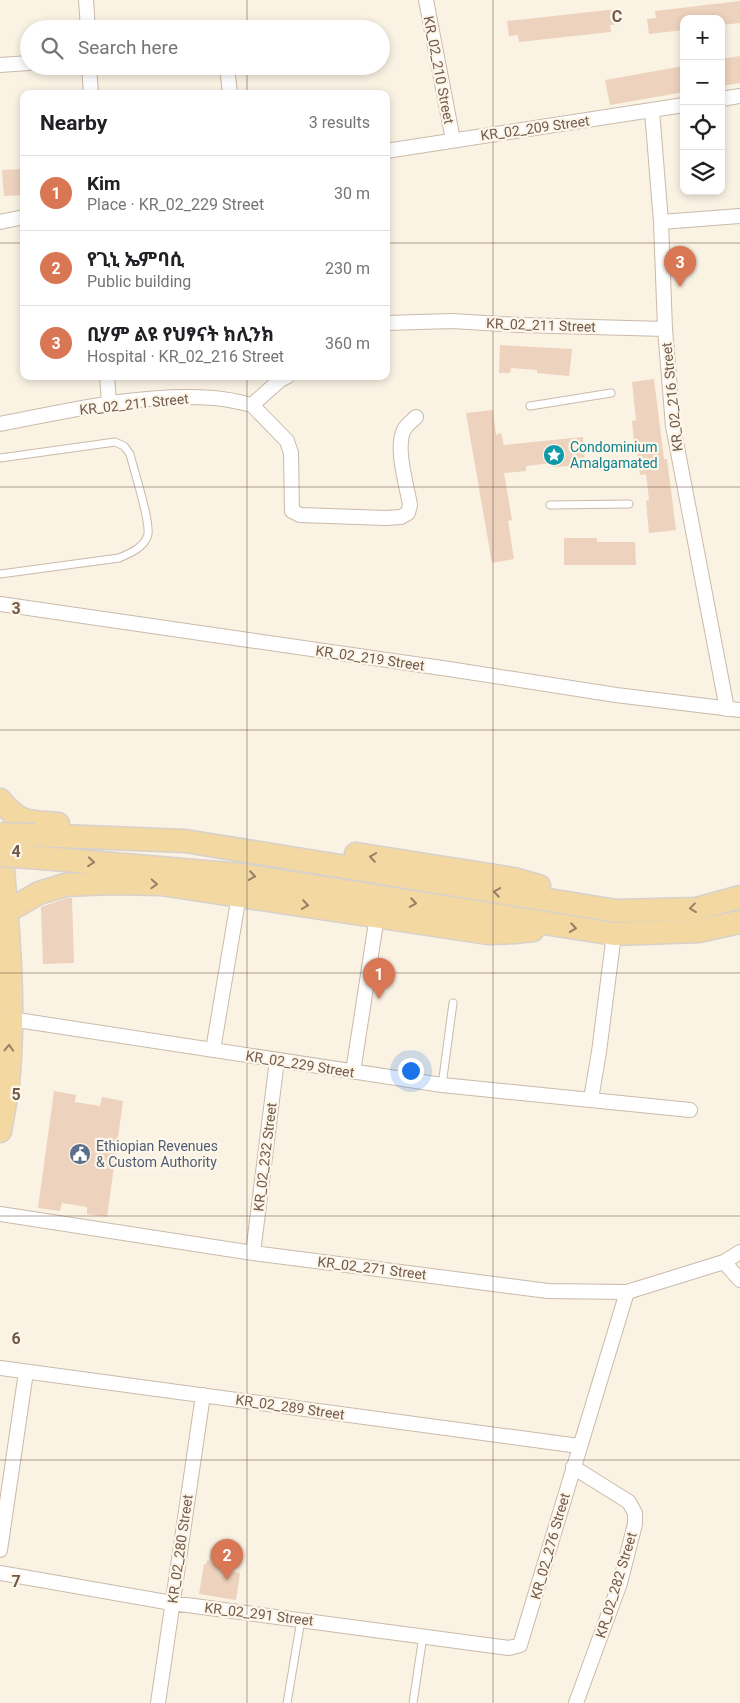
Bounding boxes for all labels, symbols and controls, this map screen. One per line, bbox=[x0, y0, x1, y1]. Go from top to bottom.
text: C bbox=[612, 7, 622, 26]
street label: KR_02_210 Street bbox=[421, 15, 457, 126]
map controls bbox=[680, 15, 725, 195]
button: + bbox=[680, 15, 725, 60]
search box bbox=[20, 20, 390, 75]
icon: search bbox=[38, 34, 66, 62]
text: Search here bbox=[78, 36, 178, 59]
button: − bbox=[680, 60, 725, 105]
button: locate bbox=[680, 105, 725, 150]
text: Nearby bbox=[40, 111, 107, 135]
street label: KR_02_209 Street bbox=[480, 112, 591, 144]
text: 3 results bbox=[309, 113, 370, 132]
button: layers bbox=[680, 150, 725, 195]
text: Kim bbox=[87, 172, 121, 195]
text: 1 bbox=[51, 184, 61, 203]
text: 30 m bbox=[334, 184, 370, 203]
text: Place · KR_02_229 Street bbox=[87, 195, 264, 214]
pin: 3 bbox=[664, 246, 696, 287]
text: የጊኒ ኤምባሲ bbox=[87, 248, 184, 271]
text: 2 bbox=[51, 259, 61, 278]
text: 230 m bbox=[325, 259, 370, 278]
text: Public building bbox=[87, 272, 191, 291]
street label: KR_02_211 Street bbox=[486, 315, 597, 335]
text: ቢሃም ልዩ የህፃናት ክሊንክ bbox=[87, 323, 274, 346]
text: 3 bbox=[51, 334, 61, 353]
text: 360 m bbox=[325, 334, 370, 353]
street label: KR_02_216 Street bbox=[658, 341, 686, 452]
text: Hospital · KR_02_216 Street bbox=[87, 347, 284, 366]
street label: KR_02_211 Street bbox=[79, 390, 190, 418]
place label: Condominium Amalgamated bbox=[570, 439, 658, 471]
place icon: Condominium Amalgamated bbox=[542, 443, 566, 467]
text: 3 bbox=[11, 599, 21, 618]
street label: KR_02_219 Street bbox=[315, 642, 426, 674]
text: 4 bbox=[11, 842, 21, 861]
one-way arrow bbox=[369, 852, 377, 863]
one-way arrow bbox=[87, 856, 95, 867]
one-way arrow bbox=[248, 871, 257, 881]
one-way arrow bbox=[150, 878, 158, 889]
one-way arrow bbox=[492, 888, 501, 898]
one-way arrow bbox=[408, 897, 417, 907]
one-way arrow bbox=[300, 899, 309, 909]
one-way arrow bbox=[688, 902, 696, 913]
one-way arrow bbox=[569, 922, 578, 932]
pin: 1 bbox=[363, 958, 395, 999]
one-way arrow bbox=[4, 1044, 15, 1052]
street label: KR_02_229 Street bbox=[245, 1048, 356, 1081]
your location bbox=[398, 1058, 424, 1084]
text: 5 bbox=[11, 1085, 21, 1104]
street label: KR_02_232 Street bbox=[250, 1101, 280, 1212]
place label: Ethiopian Revenues & Custom Authority bbox=[96, 1138, 218, 1170]
public building icon: Ethiopian Revenues & Custom Authority bbox=[68, 1142, 92, 1166]
street label: KR_02_271 Street bbox=[317, 1253, 428, 1283]
text: 6 bbox=[11, 1329, 21, 1348]
street label: KR_02_289 Street bbox=[235, 1391, 346, 1423]
street label: KR_02_276 Street bbox=[527, 1491, 573, 1601]
street label: KR_02_280 Street bbox=[164, 1493, 196, 1604]
street label: KR_02_282 Street bbox=[592, 1530, 640, 1640]
pin: 2 bbox=[211, 1539, 243, 1580]
text: 7 bbox=[11, 1572, 21, 1591]
street label: KR_02_291 Street bbox=[204, 1599, 315, 1629]

